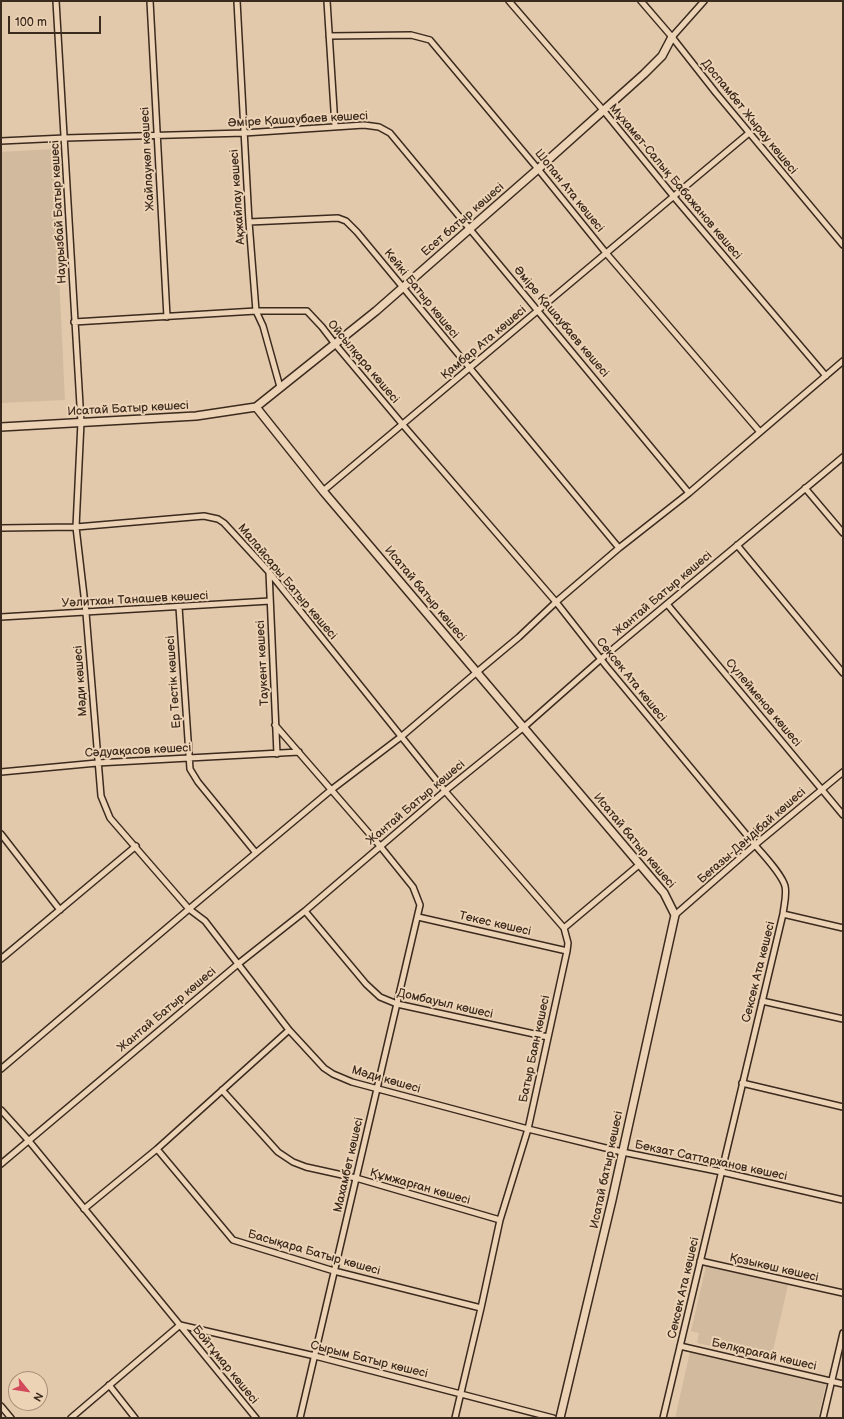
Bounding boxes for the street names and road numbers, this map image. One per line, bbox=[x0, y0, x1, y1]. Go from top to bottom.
street label: Доспамбет Жырау көшесі bbox=[698, 56, 800, 178]
street label: Мұхамет-Салық Бабажанов көшесі bbox=[606, 101, 744, 263]
street label: Жайлаукөл көшесі bbox=[138, 107, 158, 211]
street label: Әміре Қашаубаев көшесі bbox=[227, 109, 369, 131]
street label: Наурызбай Батыр көшесі bbox=[48, 140, 70, 284]
street label: Шопан Ата көшесі bbox=[531, 147, 607, 235]
street label: Ақжайлау көшесі bbox=[227, 149, 249, 245]
street label: Есет батыр көшесі bbox=[419, 180, 507, 260]
street label: Кейкі Батыр көшесі bbox=[380, 246, 462, 342]
street label: Әміре Қашаубаев көшесі bbox=[510, 264, 612, 380]
street label: Қамбар Ата көшесі bbox=[438, 303, 530, 383]
street label: Ойсылқара көшесі bbox=[324, 317, 402, 407]
street label: Исатай Батыр көшесі bbox=[67, 399, 189, 419]
street label: Малайсары Батыр көшесі bbox=[234, 521, 340, 643]
street label: Исатай батыр көшесі bbox=[381, 543, 469, 645]
street label: Жантай Батыр көшесі bbox=[611, 549, 715, 639]
street label: Уәлитхан Танашев көшесі bbox=[61, 589, 209, 611]
street label: Таукент көшесі bbox=[254, 620, 272, 706]
street label: Ер Төстік көшесі bbox=[164, 635, 184, 729]
street label: Сексек Ата көшесі bbox=[593, 635, 669, 725]
street label: Мәди көшесі bbox=[71, 645, 91, 717]
street label: Сүлейменов көшесі bbox=[722, 656, 804, 750]
street label: Сәдуақасов көшесі bbox=[84, 741, 192, 761]
street label: Жантай Батыр көшесі bbox=[364, 758, 468, 848]
street label: Беғазы-Дәндібай көшесі bbox=[695, 785, 809, 887]
street label: Исатай батыр көшесі bbox=[590, 790, 678, 892]
street label: Текес көшесі bbox=[458, 909, 532, 939]
street label: Сексек Ата көшесі bbox=[739, 920, 779, 1024]
street label: Жантай Батыр көшесі bbox=[115, 965, 219, 1055]
street label: Домбауыл көшесі bbox=[396, 986, 494, 1022]
street label: Батыр Баян көшесі bbox=[517, 994, 553, 1104]
street label: Мәди көшесі bbox=[350, 1063, 422, 1097]
street label: Исатай батыр көшесі bbox=[587, 1110, 627, 1230]
street label: Махамбет көшесі bbox=[331, 1116, 367, 1214]
street label: Бекзат Саттарханов көшесі bbox=[633, 1138, 789, 1184]
street label: Құмжарған көшесі bbox=[368, 1166, 472, 1208]
street label: Басықара Батыр көшесі bbox=[246, 1227, 382, 1279]
street label: Сексек Ата көшесі bbox=[665, 1236, 703, 1340]
street label: Қозыкөш көшесі bbox=[728, 1251, 820, 1285]
street label: Бойтұмар көшесі bbox=[189, 1323, 261, 1407]
street label: Белқарағай көшесі bbox=[710, 1336, 818, 1374]
street label: Сырым Батыр көшесі bbox=[309, 1338, 429, 1382]

